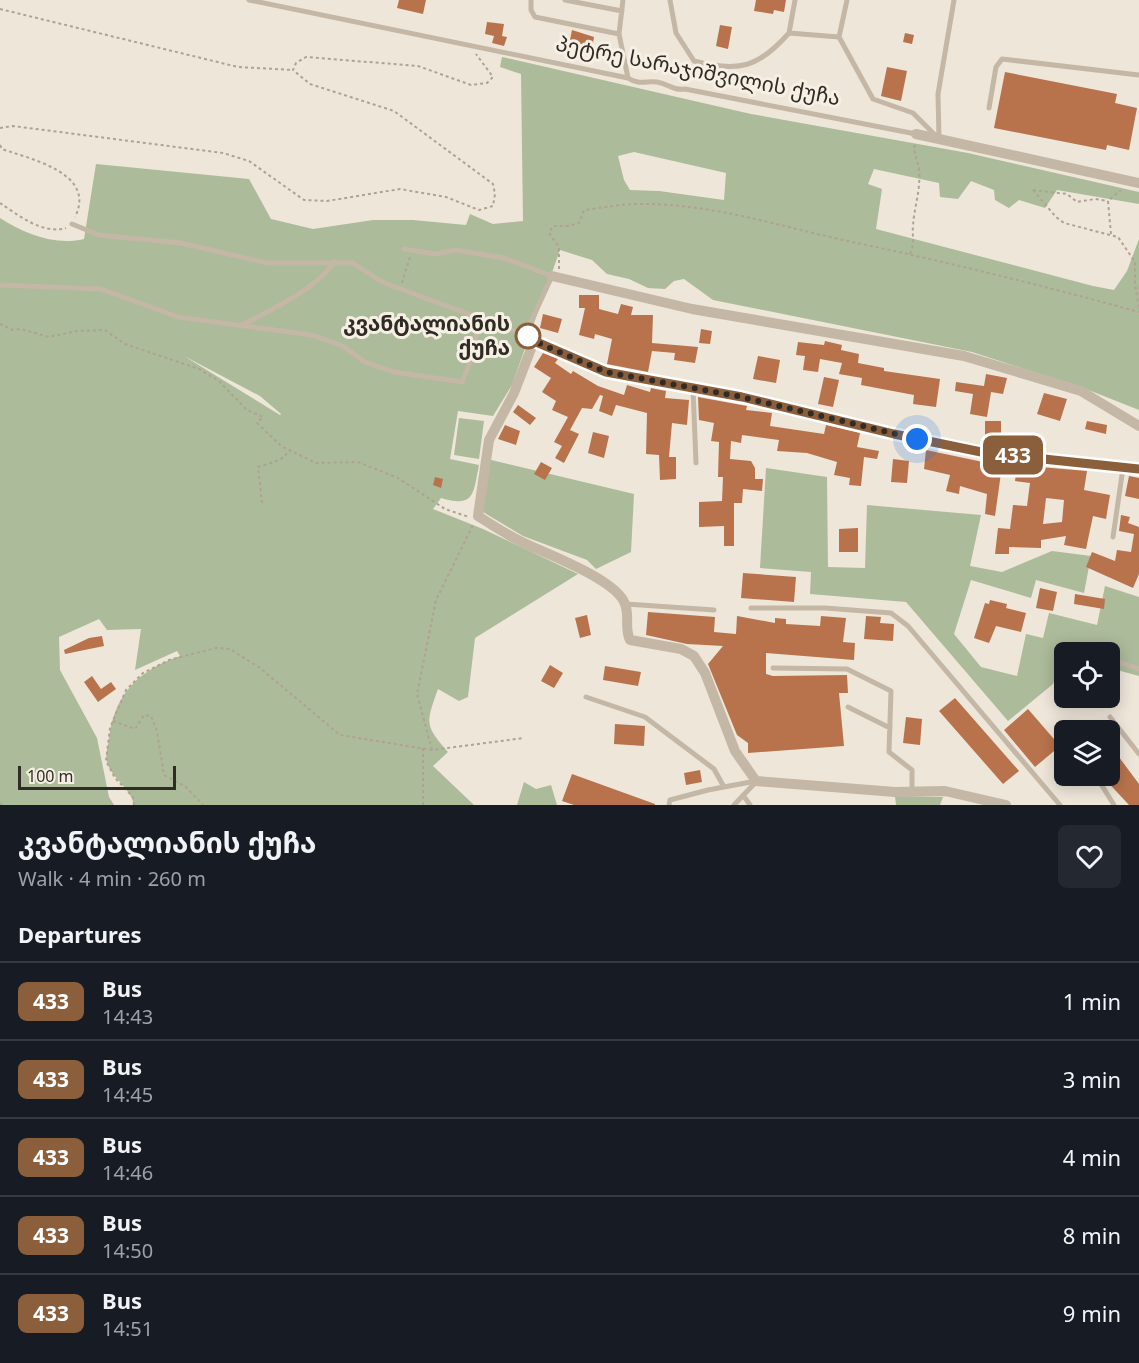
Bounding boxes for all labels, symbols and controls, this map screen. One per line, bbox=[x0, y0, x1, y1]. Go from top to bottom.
street label: პეტრე სარაჯიშვილის ქუჩა bbox=[554, 29, 843, 111]
place label: კვანტალიანის ქუჩა bbox=[343, 309, 510, 361]
marker: კვანტალიანის ქუჩა bbox=[515, 323, 541, 349]
your location bbox=[902, 424, 932, 454]
line badge: 433 bbox=[978, 436, 1048, 474]
text: 433 bbox=[995, 441, 1031, 469]
map controls bbox=[1054, 642, 1120, 786]
button: locate bbox=[1054, 642, 1120, 708]
button: layers bbox=[1054, 720, 1120, 786]
scale bar bbox=[18, 763, 176, 790]
text: 100 m bbox=[27, 765, 74, 787]
text: კვანტალიანის ქუჩა bbox=[18, 823, 316, 861]
button: heart bbox=[1058, 825, 1121, 888]
text: Walk · 4 min · 260 m bbox=[18, 865, 206, 892]
text: Departures bbox=[18, 919, 142, 949]
text: Bus bbox=[102, 973, 142, 1003]
text: 1 min bbox=[1063, 986, 1121, 1016]
text: 433 bbox=[33, 987, 69, 1015]
text: 14:43 bbox=[102, 1003, 153, 1030]
text: Bus bbox=[102, 1051, 142, 1081]
text: 3 min bbox=[1063, 1064, 1121, 1094]
text: 433 bbox=[33, 1065, 69, 1093]
text: 14:45 bbox=[102, 1081, 153, 1108]
text: Bus bbox=[102, 1129, 142, 1159]
text: 4 min bbox=[1063, 1142, 1121, 1172]
text: 433 bbox=[33, 1143, 69, 1171]
text: 14:46 bbox=[102, 1159, 153, 1186]
text: Bus bbox=[102, 1207, 142, 1237]
text: 8 min bbox=[1063, 1220, 1121, 1250]
text: 433 bbox=[33, 1221, 69, 1249]
text: 14:50 bbox=[102, 1237, 153, 1264]
text: Bus bbox=[102, 1285, 142, 1315]
text: 9 min bbox=[1063, 1298, 1121, 1328]
text: 433 bbox=[33, 1299, 69, 1327]
text: 14:51 bbox=[102, 1315, 153, 1342]

